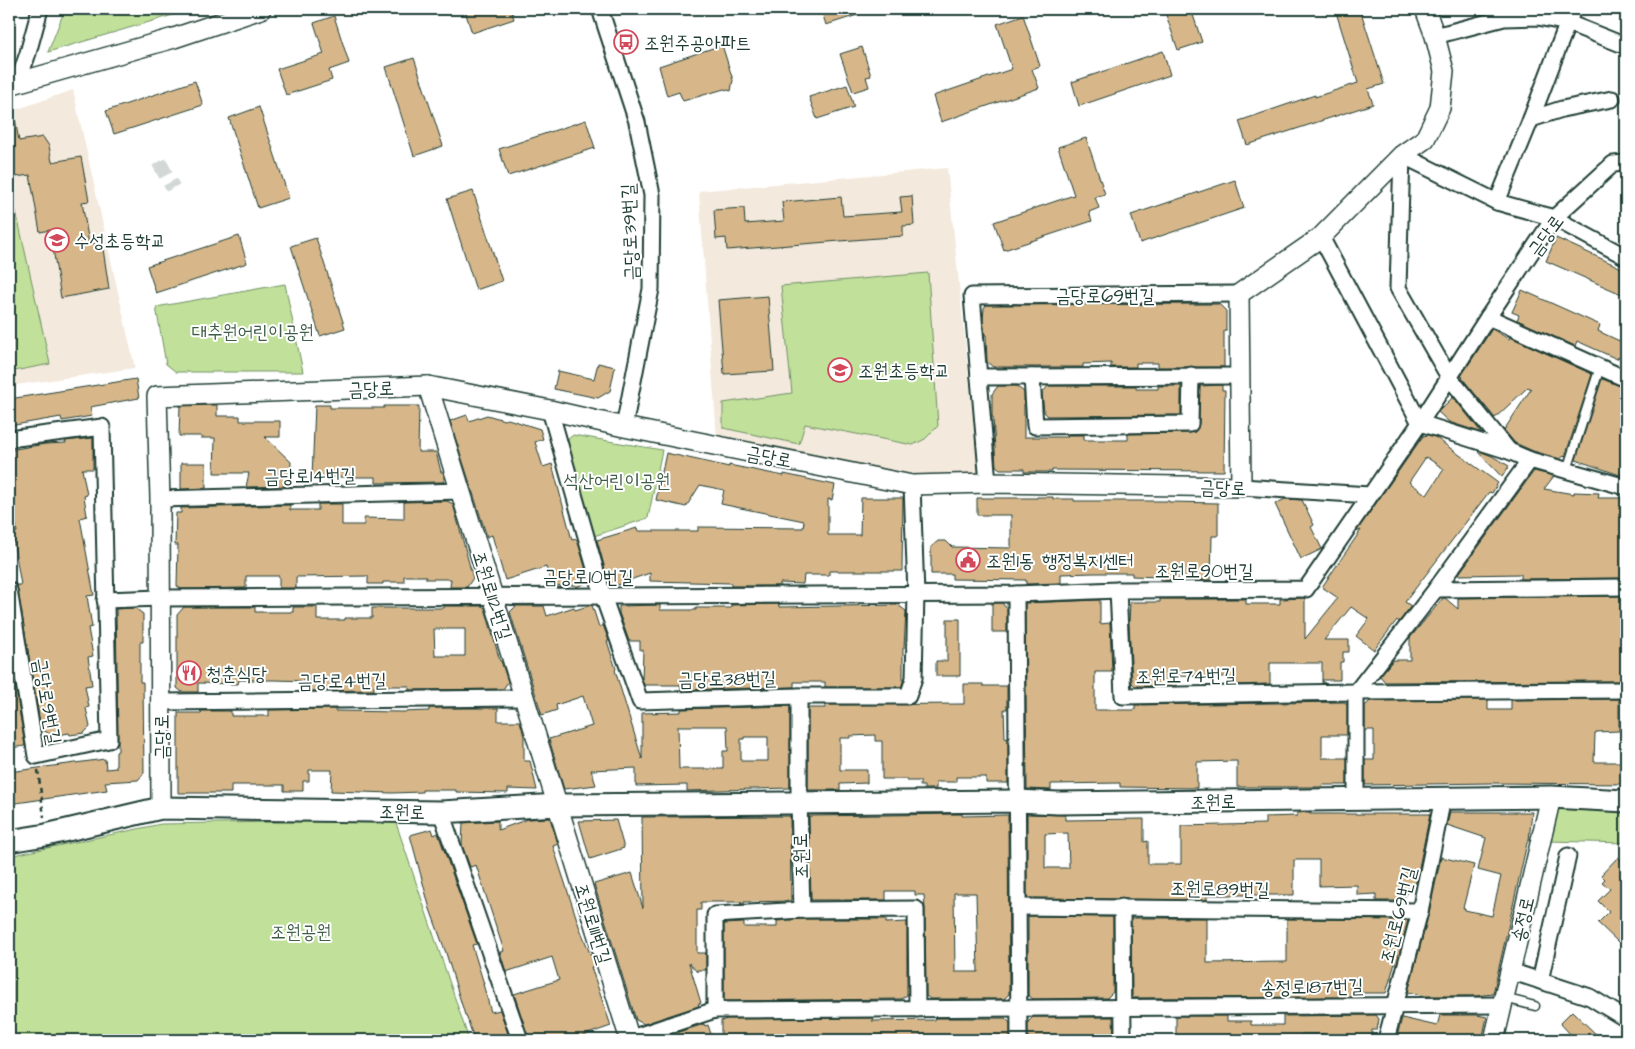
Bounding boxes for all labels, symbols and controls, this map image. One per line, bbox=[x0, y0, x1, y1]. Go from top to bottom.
bus stop icon: 조원주공아파트 bbox=[613, 29, 639, 55]
place label: 조원주공아파트 bbox=[644, 30, 751, 57]
street label: 금당로39번길 bbox=[615, 183, 646, 281]
street label: 금당로 bbox=[1522, 209, 1571, 262]
school or university icon: 수성초등학교 bbox=[44, 227, 70, 253]
place label: 수성초등학교 bbox=[74, 228, 166, 255]
street label: 금당로69번길 bbox=[1055, 283, 1155, 310]
park label: 대추원어린이공원 bbox=[192, 319, 314, 346]
school or university icon: 조원초등학교 bbox=[827, 357, 853, 383]
place label: 조원초등학교 bbox=[858, 358, 950, 385]
street label: 금당로 bbox=[348, 375, 394, 404]
street label: 금당로 bbox=[744, 440, 794, 475]
street label: 금당로14번길 bbox=[264, 462, 356, 491]
park label: 석산어린이공원 bbox=[563, 468, 671, 495]
street label: 금당로 bbox=[1200, 474, 1246, 503]
street label: 조원로112번길 bbox=[465, 547, 518, 643]
public building icon: 조원1동 행정복지센터 bbox=[955, 547, 981, 573]
place label: 조원1동 행정복지센터 bbox=[986, 548, 1134, 575]
street label: 조원로90번길 bbox=[1154, 558, 1254, 585]
street label: 금당로10번길 bbox=[543, 564, 633, 591]
street label: 금당로9번길 bbox=[26, 656, 67, 747]
restaurant icon: 청춘식당 bbox=[176, 660, 202, 686]
place label: 청춘식당 bbox=[206, 661, 267, 688]
street label: 조원로74번길 bbox=[1135, 662, 1237, 691]
street label: 금당로38번길 bbox=[678, 665, 776, 694]
street label: 금당로4번길 bbox=[297, 667, 387, 696]
street label: 금당로 bbox=[149, 714, 176, 760]
street label: 조원로 bbox=[1190, 789, 1236, 816]
street label: 조원로 bbox=[379, 799, 425, 826]
street label: 조원로 bbox=[788, 833, 815, 879]
street label: 조원로69번길 bbox=[1373, 864, 1424, 967]
street label: 조원로89번길 bbox=[1170, 875, 1270, 904]
street label: 조원로111번길 bbox=[567, 879, 618, 967]
street label: 송정로 bbox=[1505, 894, 1542, 945]
park label: 조원공원 bbox=[270, 919, 332, 946]
street label: 송정로187번길 bbox=[1260, 973, 1364, 1002]

